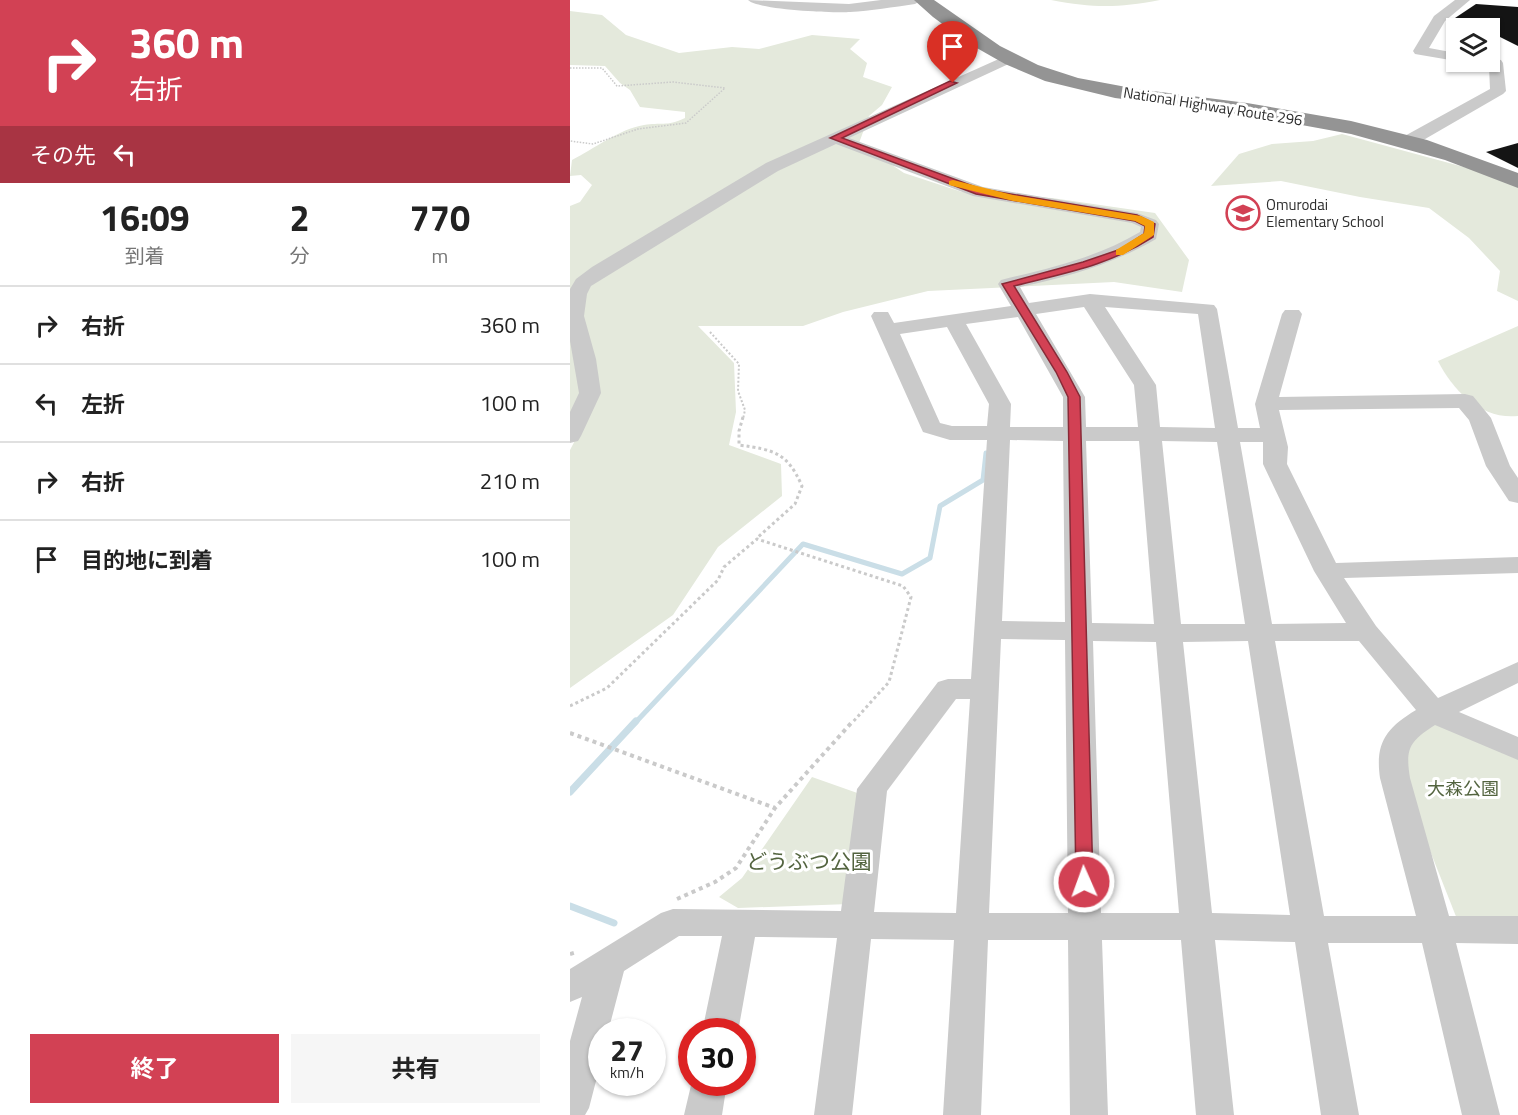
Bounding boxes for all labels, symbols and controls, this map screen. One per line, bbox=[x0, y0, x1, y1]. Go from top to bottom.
text: 360 m bbox=[129, 10, 244, 74]
map controls bbox=[1446, 18, 1500, 72]
button: layers bbox=[1446, 18, 1500, 72]
pin bbox=[927, 21, 978, 83]
icon: right bbox=[30, 24, 108, 102]
icon: arrive bbox=[936, 30, 969, 63]
text: 右折 bbox=[129, 68, 183, 109]
street label: National Highway Route 296 bbox=[1122, 80, 1304, 132]
text: その先 bbox=[30, 138, 96, 172]
icon: left bbox=[108, 138, 141, 171]
text: 16:09 bbox=[100, 190, 190, 245]
text: 2 bbox=[290, 190, 310, 245]
text: 770 bbox=[410, 190, 470, 245]
place label: Omurodai Elementary School bbox=[1266, 193, 1384, 233]
school or university icon: Omurodai Elementary School bbox=[1225, 195, 1261, 231]
text: 到着 bbox=[125, 240, 165, 271]
text: 分 bbox=[290, 240, 310, 271]
text: m bbox=[431, 240, 448, 271]
text: 360 m bbox=[480, 308, 540, 342]
icon: right bbox=[30, 309, 63, 342]
text: 右折 bbox=[81, 309, 125, 343]
text: 100 m bbox=[480, 386, 540, 420]
icon: left bbox=[30, 387, 63, 420]
text: 左折 bbox=[81, 387, 125, 421]
text: 210 m bbox=[480, 464, 540, 498]
icon: right bbox=[30, 465, 63, 498]
text: 右折 bbox=[81, 465, 125, 499]
text: 100 m bbox=[480, 542, 540, 576]
icon: arrive bbox=[30, 543, 63, 576]
text: 目的地に到着 bbox=[81, 543, 213, 577]
park label: 大森公園 bbox=[1427, 775, 1499, 802]
park label: どうぶつ公園 bbox=[746, 845, 872, 877]
position arrow bbox=[1052, 850, 1116, 914]
speed limit sign: 30 bbox=[678, 1018, 756, 1096]
text: 27 bbox=[610, 1027, 644, 1073]
button: 終了 bbox=[30, 1034, 279, 1103]
button: 共有 bbox=[291, 1034, 540, 1103]
text: km/h bbox=[610, 1061, 644, 1084]

